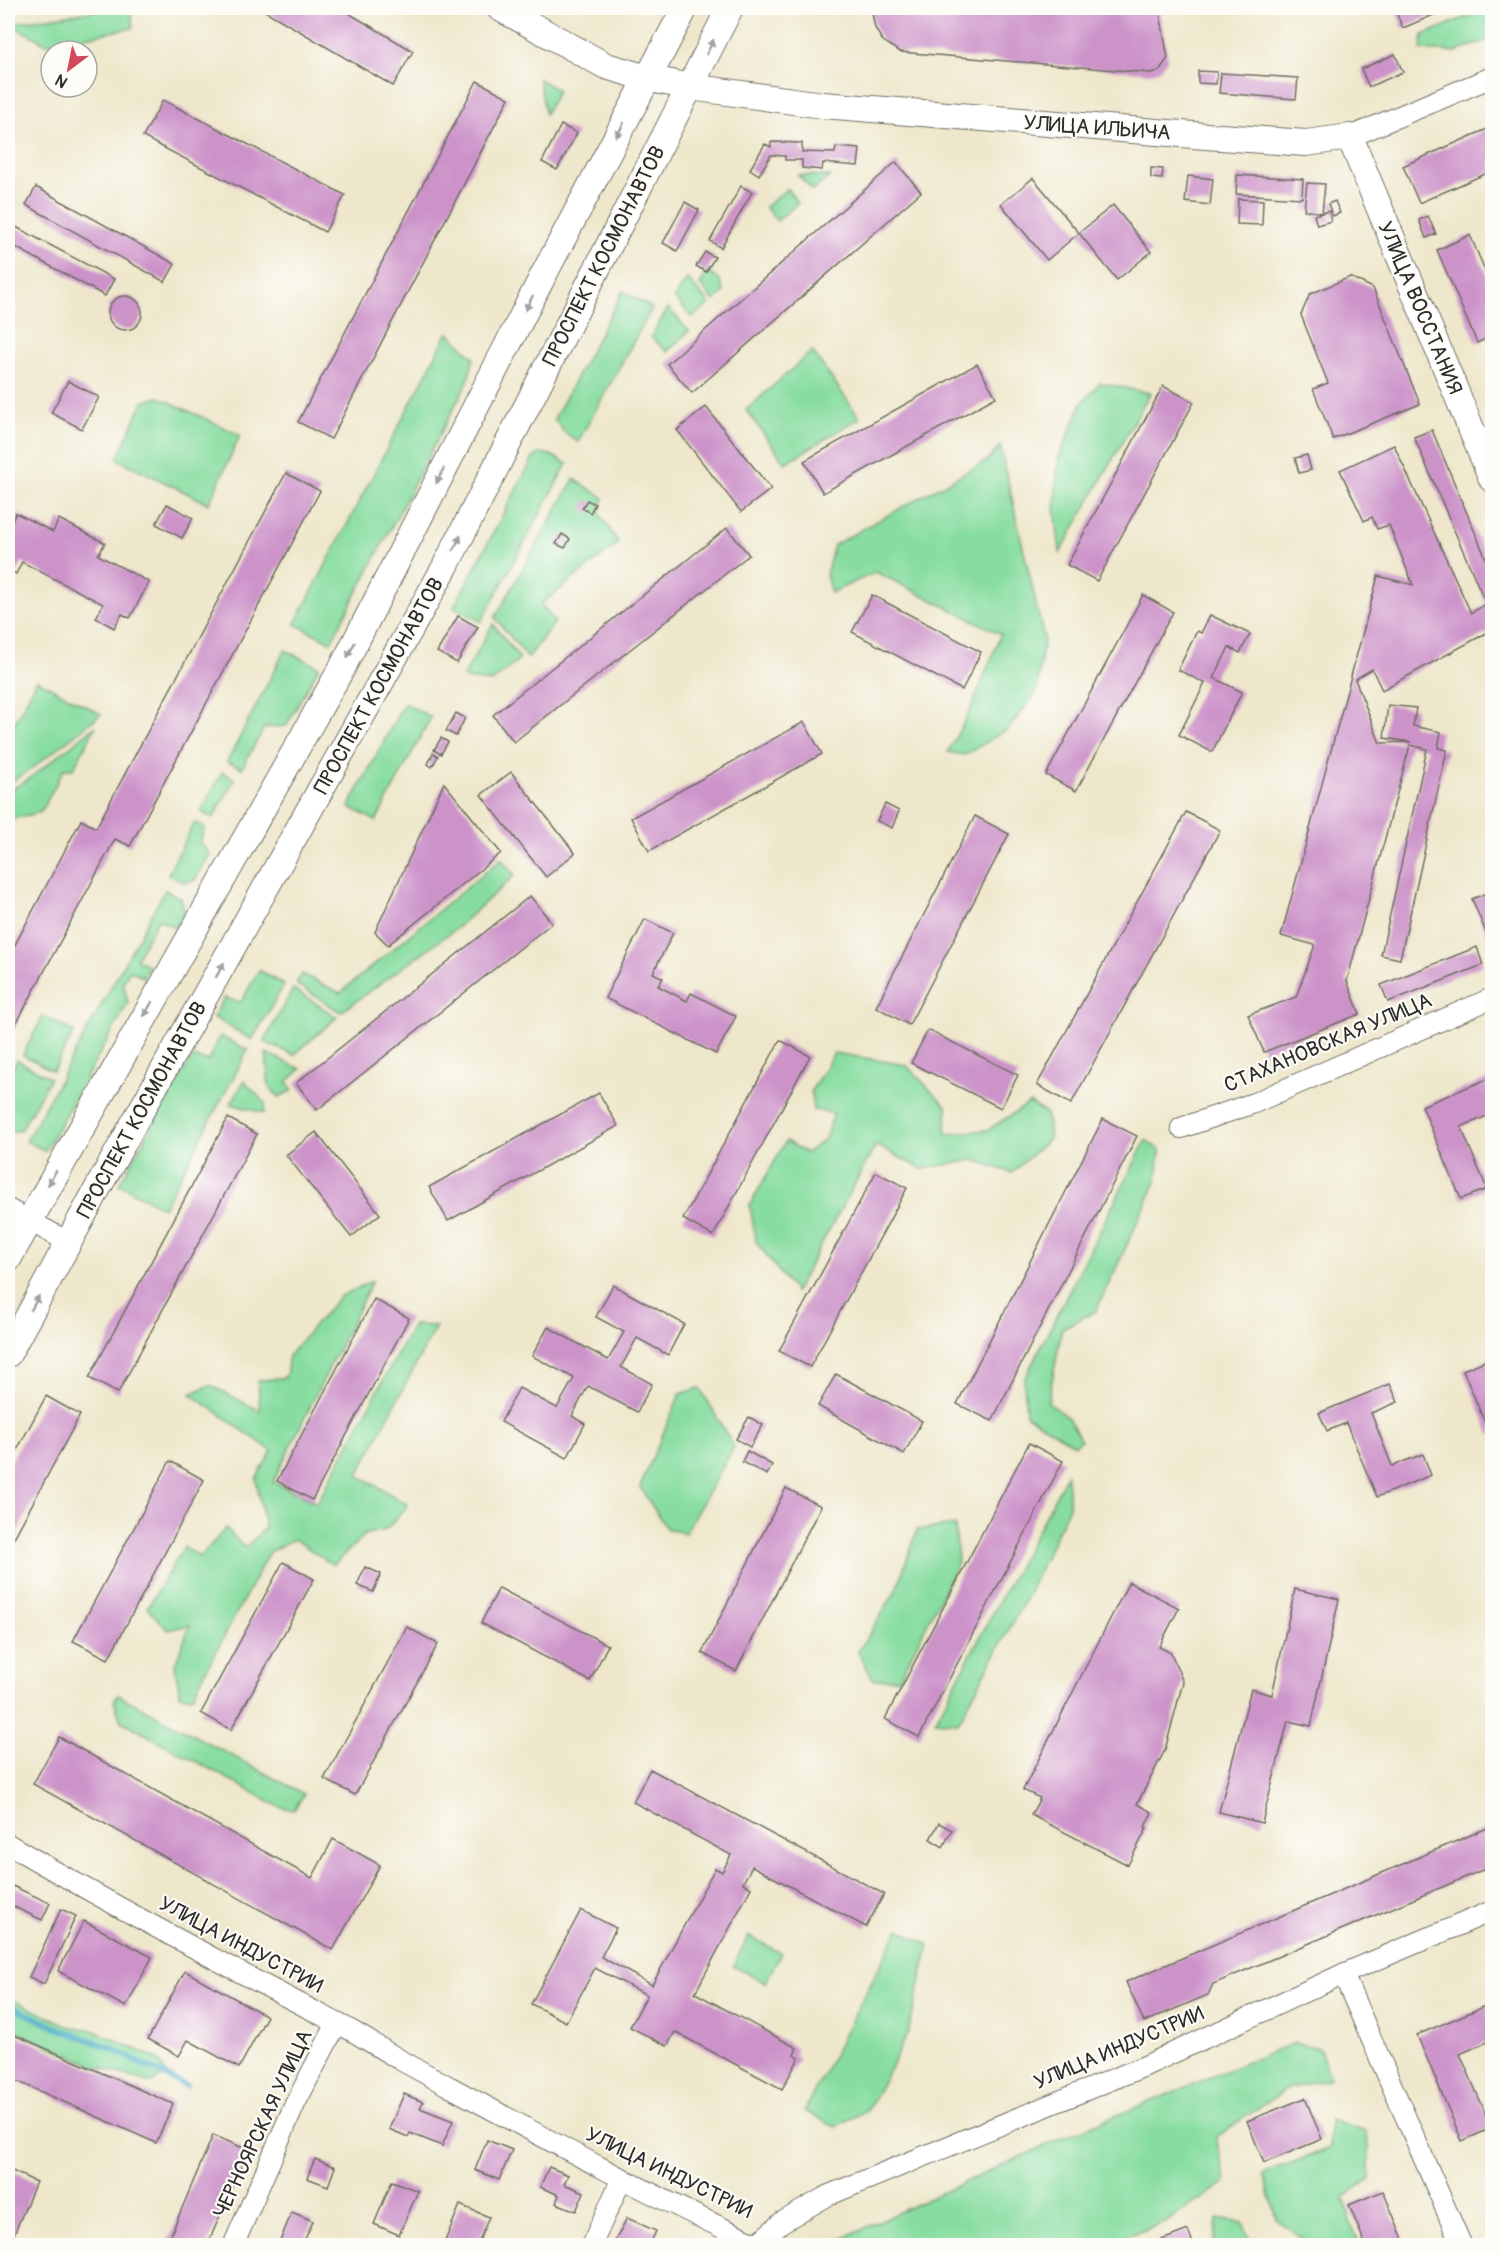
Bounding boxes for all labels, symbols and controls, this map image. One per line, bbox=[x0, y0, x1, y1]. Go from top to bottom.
one-way arrow bbox=[705, 38, 715, 55]
north arrow bbox=[39, 39, 99, 99]
text: N bbox=[52, 69, 71, 92]
street label: УЛИЦА ИЛЬИЧА bbox=[1022, 109, 1172, 147]
one-way arrow bbox=[615, 122, 625, 139]
street label: ПРОСПЕКТ КОСМОНАВТОВ bbox=[537, 141, 671, 371]
street label: УЛИЦА ВОССТАНИЯ bbox=[1371, 217, 1469, 399]
one-way arrow bbox=[524, 294, 534, 311]
one-way arrow bbox=[435, 468, 445, 485]
one-way arrow bbox=[453, 535, 462, 552]
street label: ПРОСПЕКТ КОСМОНАВТОВ bbox=[308, 573, 450, 799]
one-way arrow bbox=[346, 641, 356, 658]
one-way arrow bbox=[215, 962, 225, 979]
street label: СТАХАНОВСКАЯ УЛИЦА bbox=[1220, 987, 1436, 1099]
street label: ПРОСПЕКТ КОСМОНАВТОВ bbox=[71, 997, 213, 1223]
one-way arrow bbox=[143, 1001, 153, 1018]
one-way arrow bbox=[47, 1170, 57, 1187]
one-way arrow bbox=[30, 1294, 40, 1311]
street label: УЛИЦА ИНДУСТРИИ bbox=[154, 1890, 328, 2000]
street label: УЛИЦА ИНДУСТРИИ bbox=[1030, 2000, 1208, 2096]
street label: ЧЕРНОЯРСКАЯ УЛИЦА bbox=[207, 2025, 319, 2223]
street label: УЛИЦА ИНДУСТРИИ bbox=[581, 2121, 757, 2225]

